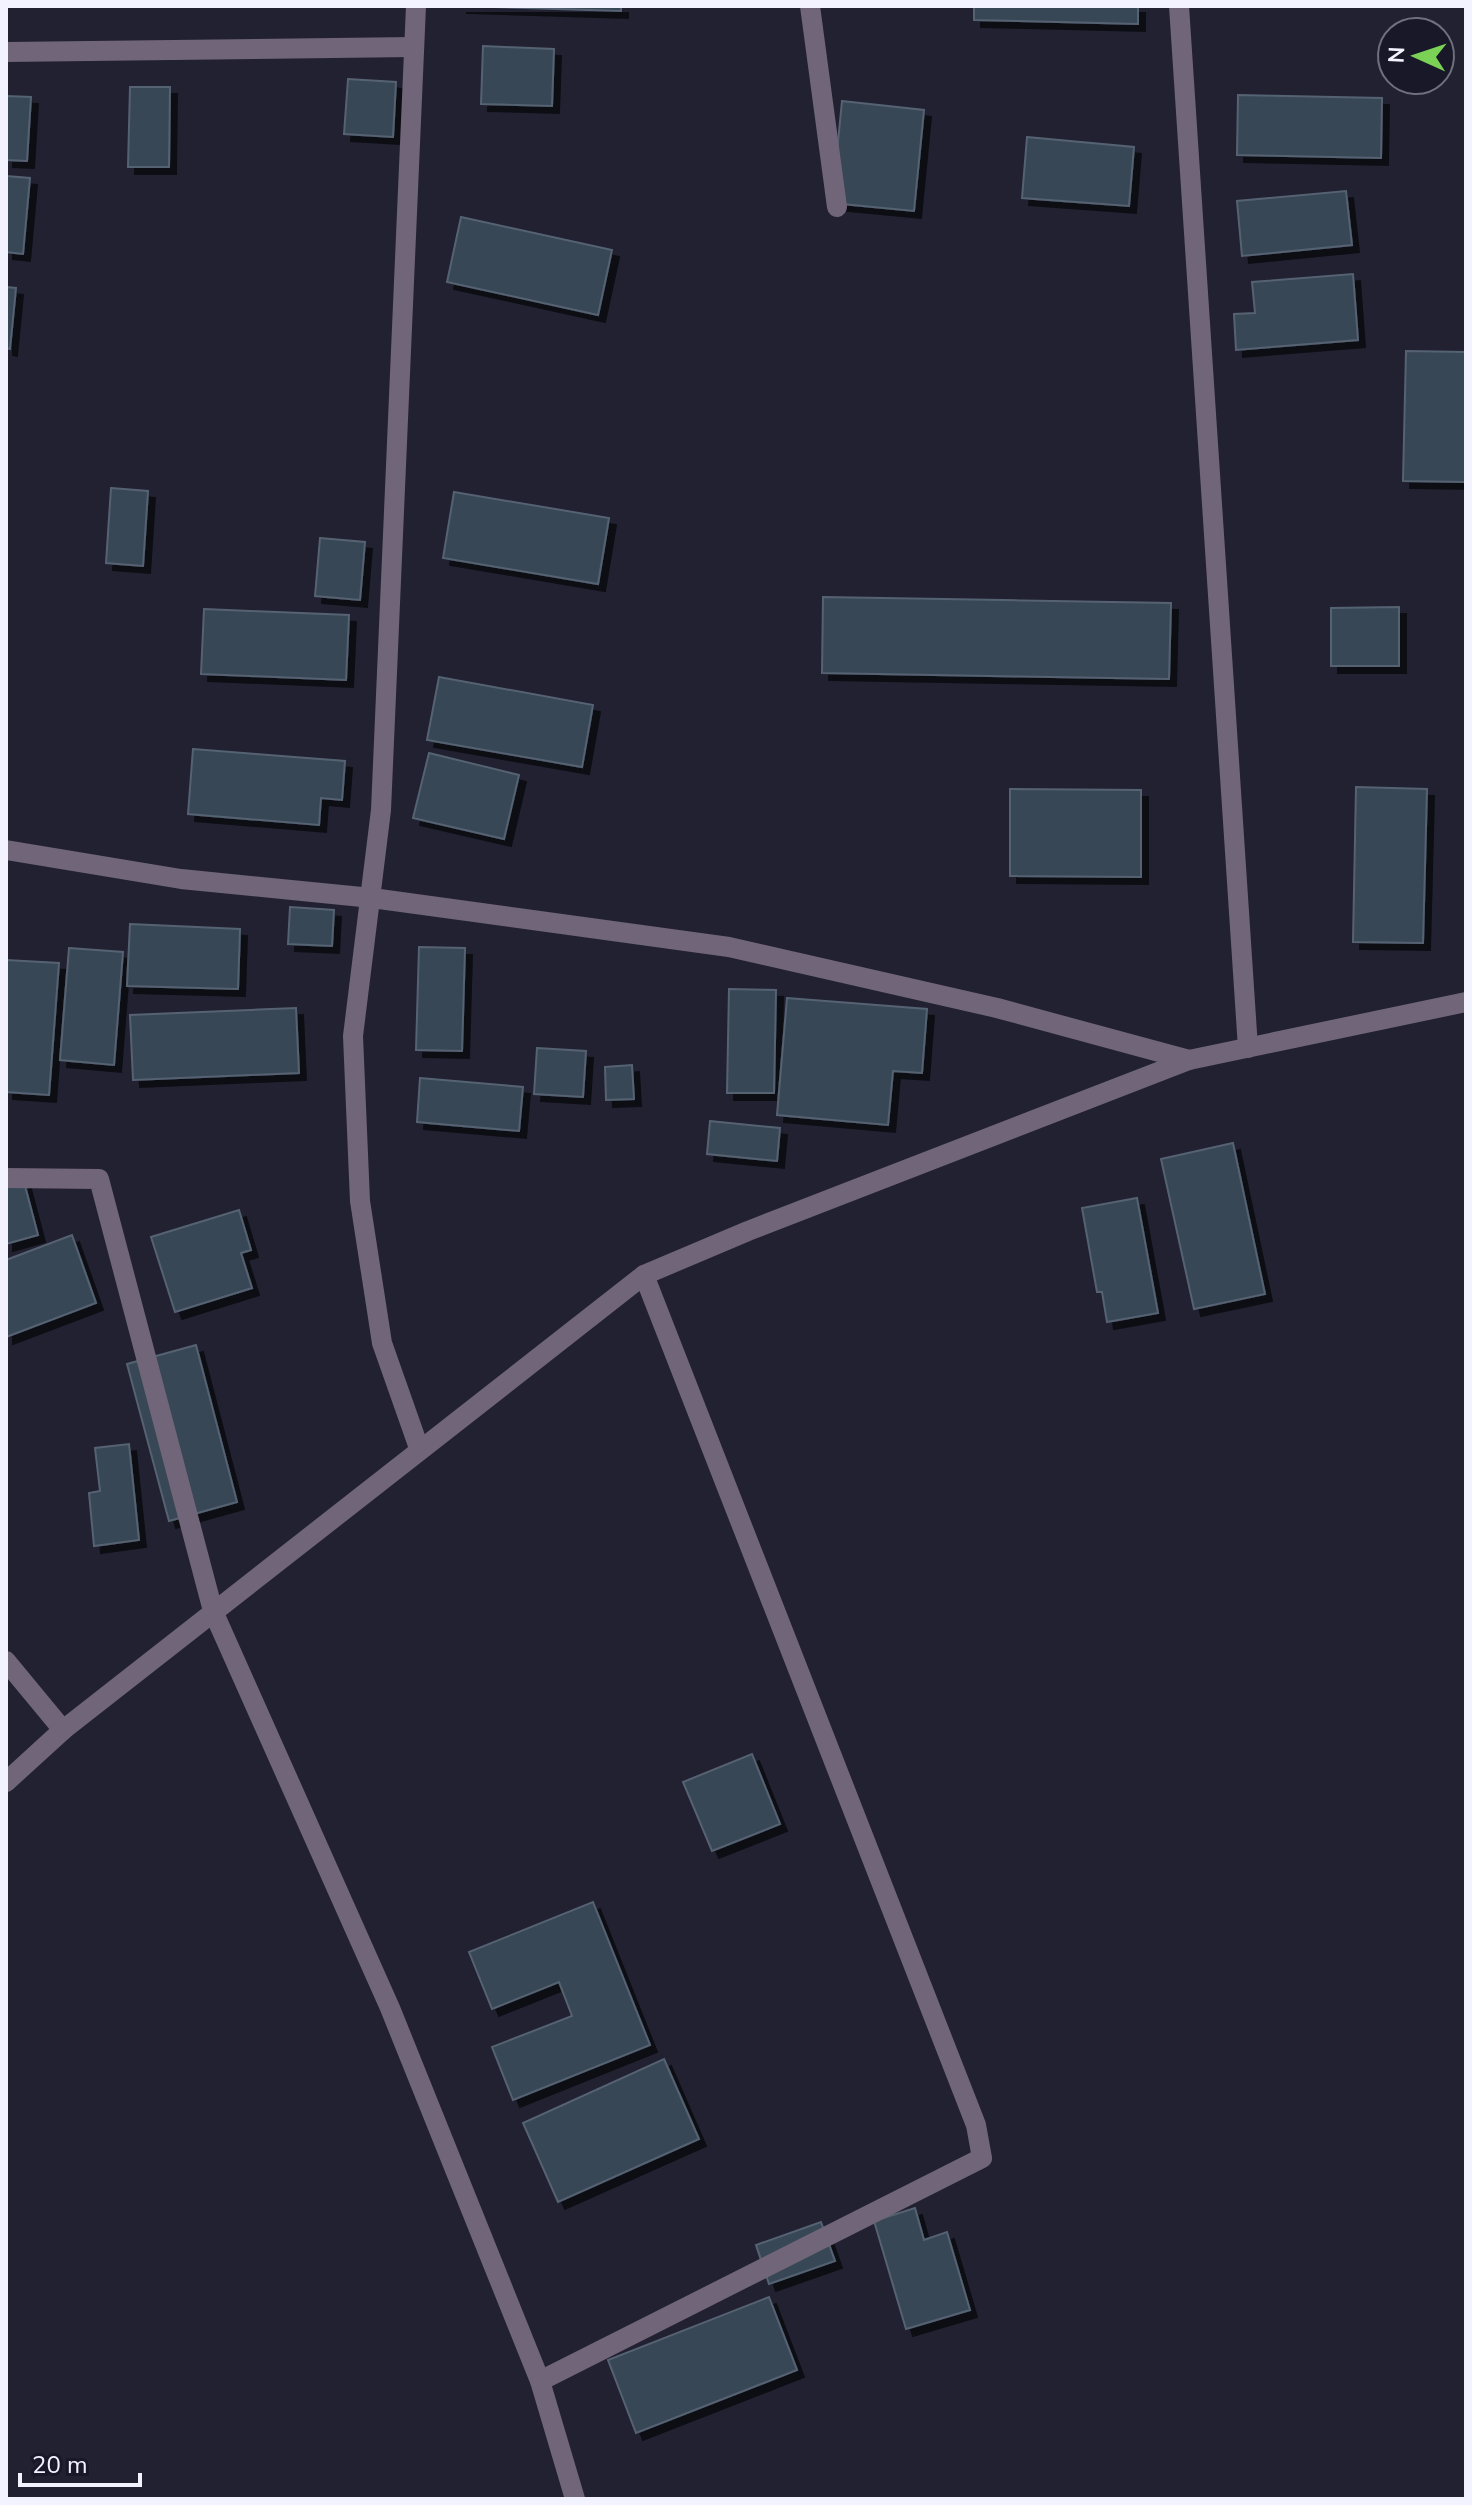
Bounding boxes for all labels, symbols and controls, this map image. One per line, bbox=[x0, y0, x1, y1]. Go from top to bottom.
north arrow bbox=[1376, 16, 1456, 96]
text: N bbox=[1382, 46, 1412, 64]
scale bar bbox=[20, 2437, 140, 2487]
text: 20 m bbox=[32, 2449, 88, 2481]

